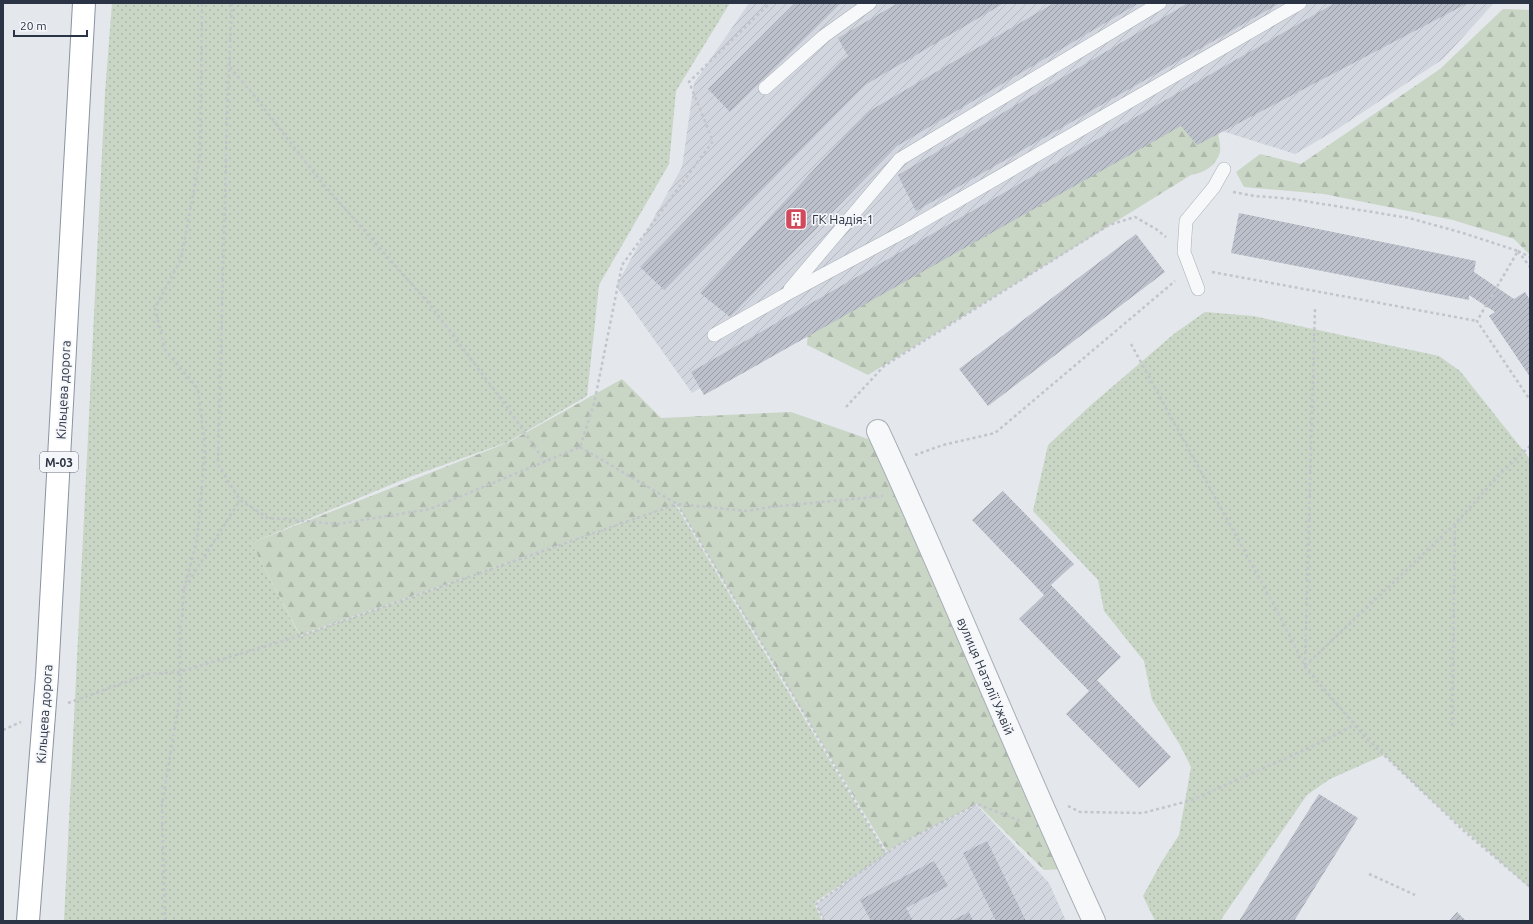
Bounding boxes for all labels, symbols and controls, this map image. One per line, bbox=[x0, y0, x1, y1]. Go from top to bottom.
scale bar bbox=[14, 12, 87, 38]
text: 20 m bbox=[20, 19, 47, 32]
building icon: ГК Надія-1 bbox=[783, 206, 809, 232]
place label: ГК Надія-1 bbox=[812, 212, 874, 226]
street label: Кільцева дорога bbox=[53, 340, 73, 440]
road number: М-03 bbox=[40, 452, 78, 472]
street label: вулиця Наталії Ужвій bbox=[955, 615, 1017, 737]
street label: Кільцева дорога bbox=[34, 664, 54, 764]

